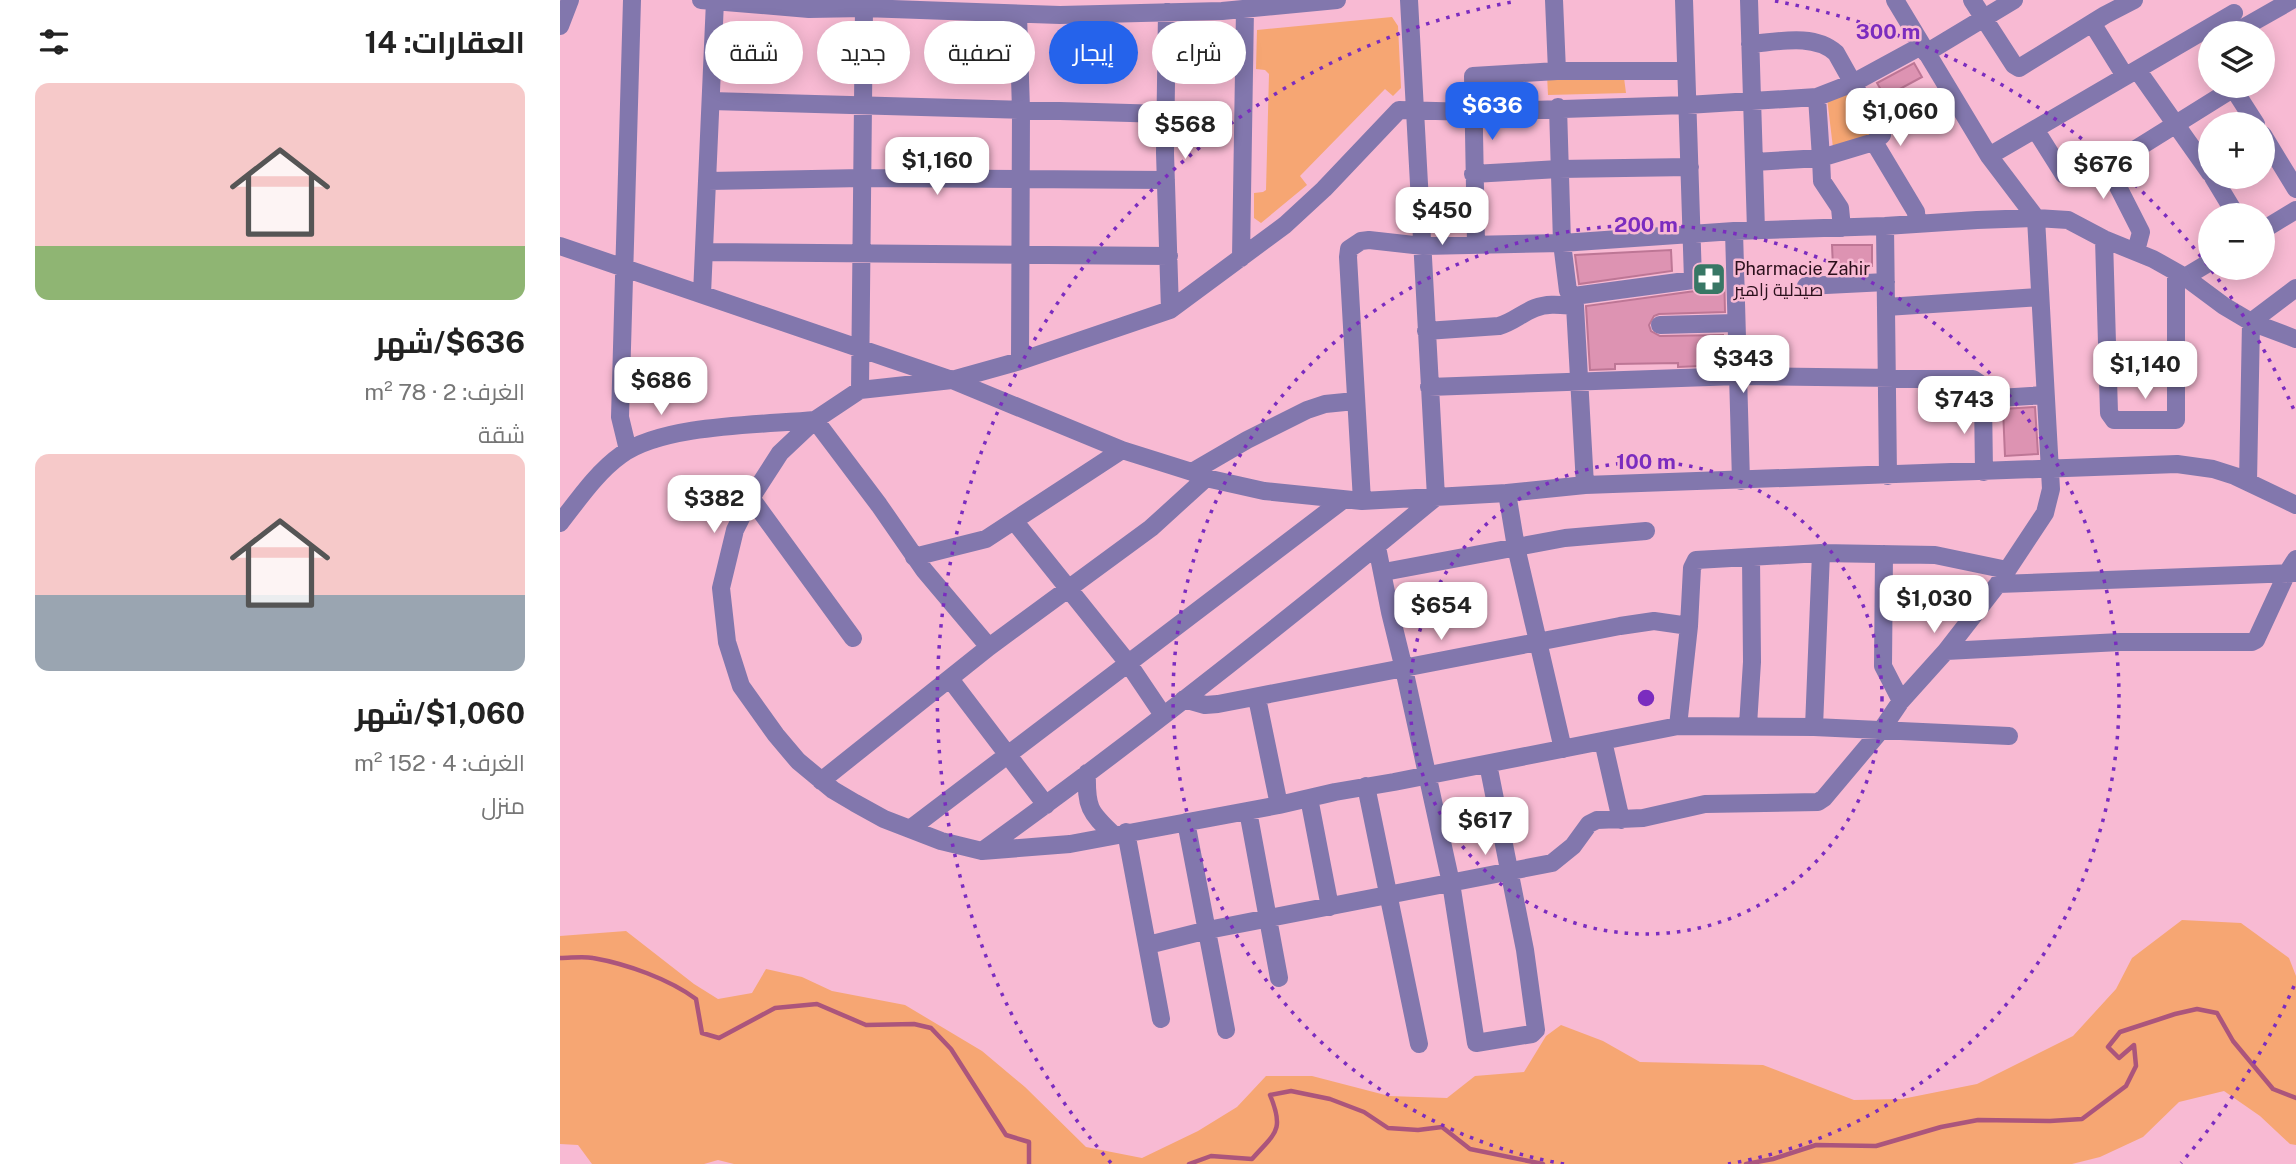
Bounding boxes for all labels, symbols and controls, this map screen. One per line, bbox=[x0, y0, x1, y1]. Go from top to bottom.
text: 300 m bbox=[1856, 19, 1920, 44]
chip: شقة bbox=[705, 21, 803, 84]
chip: جديد bbox=[817, 21, 910, 84]
chip: تصفية bbox=[924, 21, 1035, 84]
chip: إيجار bbox=[1049, 21, 1138, 84]
chip: شراء bbox=[1152, 21, 1246, 84]
map controls bbox=[2198, 21, 2275, 280]
button: layers bbox=[2198, 21, 2275, 98]
icon: filters bbox=[35, 23, 73, 61]
text: العقارات: 14 bbox=[364, 24, 525, 60]
pin: $636 bbox=[1451, 82, 1533, 142]
pin: $1,060 bbox=[1843, 88, 1957, 148]
text: $636 bbox=[1461, 91, 1523, 118]
text: $1,060 bbox=[1862, 97, 1938, 124]
pin: $568 bbox=[1144, 102, 1226, 161]
text: $568 bbox=[1154, 110, 1216, 137]
button: + bbox=[2198, 112, 2275, 189]
icon: home bbox=[217, 129, 343, 255]
pin: $1,160 bbox=[880, 138, 994, 197]
pin: $676 bbox=[2062, 142, 2144, 201]
text: $1,160 bbox=[901, 146, 973, 173]
text: $676 bbox=[2073, 150, 2133, 177]
pin: $450 bbox=[1401, 188, 1483, 247]
text: $450 bbox=[1412, 196, 1472, 223]
button: − bbox=[2198, 203, 2275, 280]
text: 200 m bbox=[1614, 212, 1678, 237]
place label: Pharmacie Zahir صيدلية زاهير bbox=[1733, 258, 1870, 301]
pharmacy icon: Pharmacie Zahir صيدلية زاهير bbox=[1690, 260, 1728, 298]
text: $636/شهر bbox=[375, 324, 525, 360]
pin: $343 bbox=[1702, 336, 1784, 395]
pin: $1,140 bbox=[2088, 342, 2202, 401]
text: $343 bbox=[1712, 344, 1774, 371]
text: $1,140 bbox=[2109, 350, 2181, 377]
pin: $686 bbox=[620, 358, 702, 417]
text: $686 bbox=[630, 366, 692, 393]
pin: $743 bbox=[1923, 376, 2005, 436]
text: الغرف: 2 · 78 m² bbox=[364, 378, 525, 405]
text: $743 bbox=[1934, 385, 1994, 412]
text: شقة bbox=[478, 421, 525, 448]
text: 100 m bbox=[1616, 449, 1676, 474]
pin: $382 bbox=[673, 476, 755, 535]
text: $382 bbox=[684, 484, 744, 511]
icon: home bbox=[217, 500, 343, 626]
pin: $1,030 bbox=[1877, 576, 1991, 635]
pin: $654 bbox=[1400, 582, 1482, 642]
text: $1,030 bbox=[1896, 584, 1972, 611]
text: $654 bbox=[1410, 591, 1472, 618]
centre of rings bbox=[1634, 686, 1658, 710]
text: $1,060/شهر bbox=[355, 695, 525, 731]
text: الغرف: 4 · 152 m² bbox=[354, 749, 525, 776]
text: منزل bbox=[481, 792, 525, 819]
pin: $617 bbox=[1444, 798, 1526, 857]
text: $617 bbox=[1457, 806, 1513, 833]

